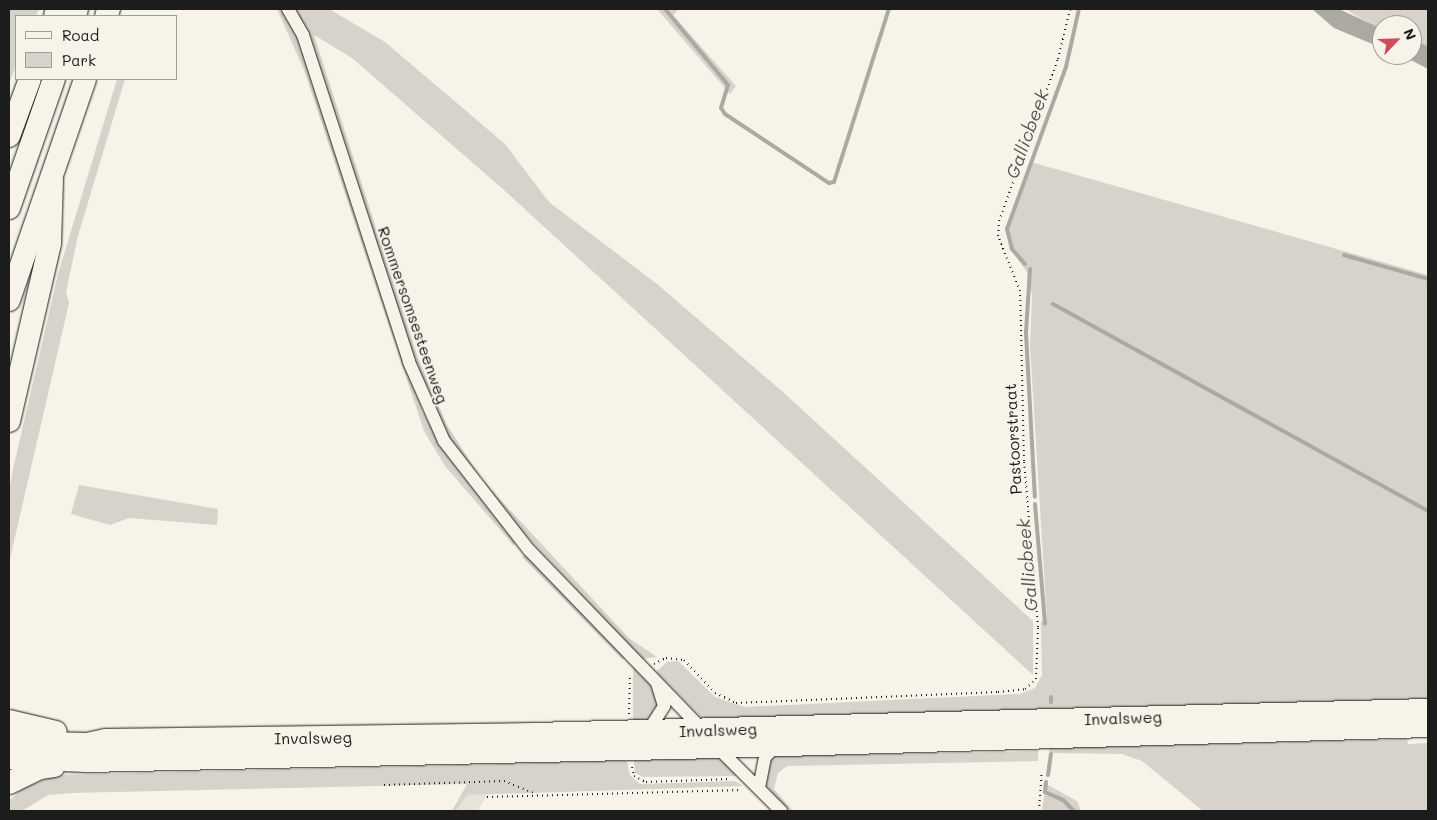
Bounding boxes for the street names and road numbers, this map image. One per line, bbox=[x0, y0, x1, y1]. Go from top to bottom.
street label: Rommersomsesteenweg bbox=[374, 224, 452, 406]
street label: Pastoorstraat bbox=[1000, 383, 1026, 495]
street label: Invalsweg bbox=[1084, 707, 1162, 729]
street label: Invalsweg bbox=[679, 719, 757, 741]
street label: Invalsweg bbox=[274, 728, 352, 748]

